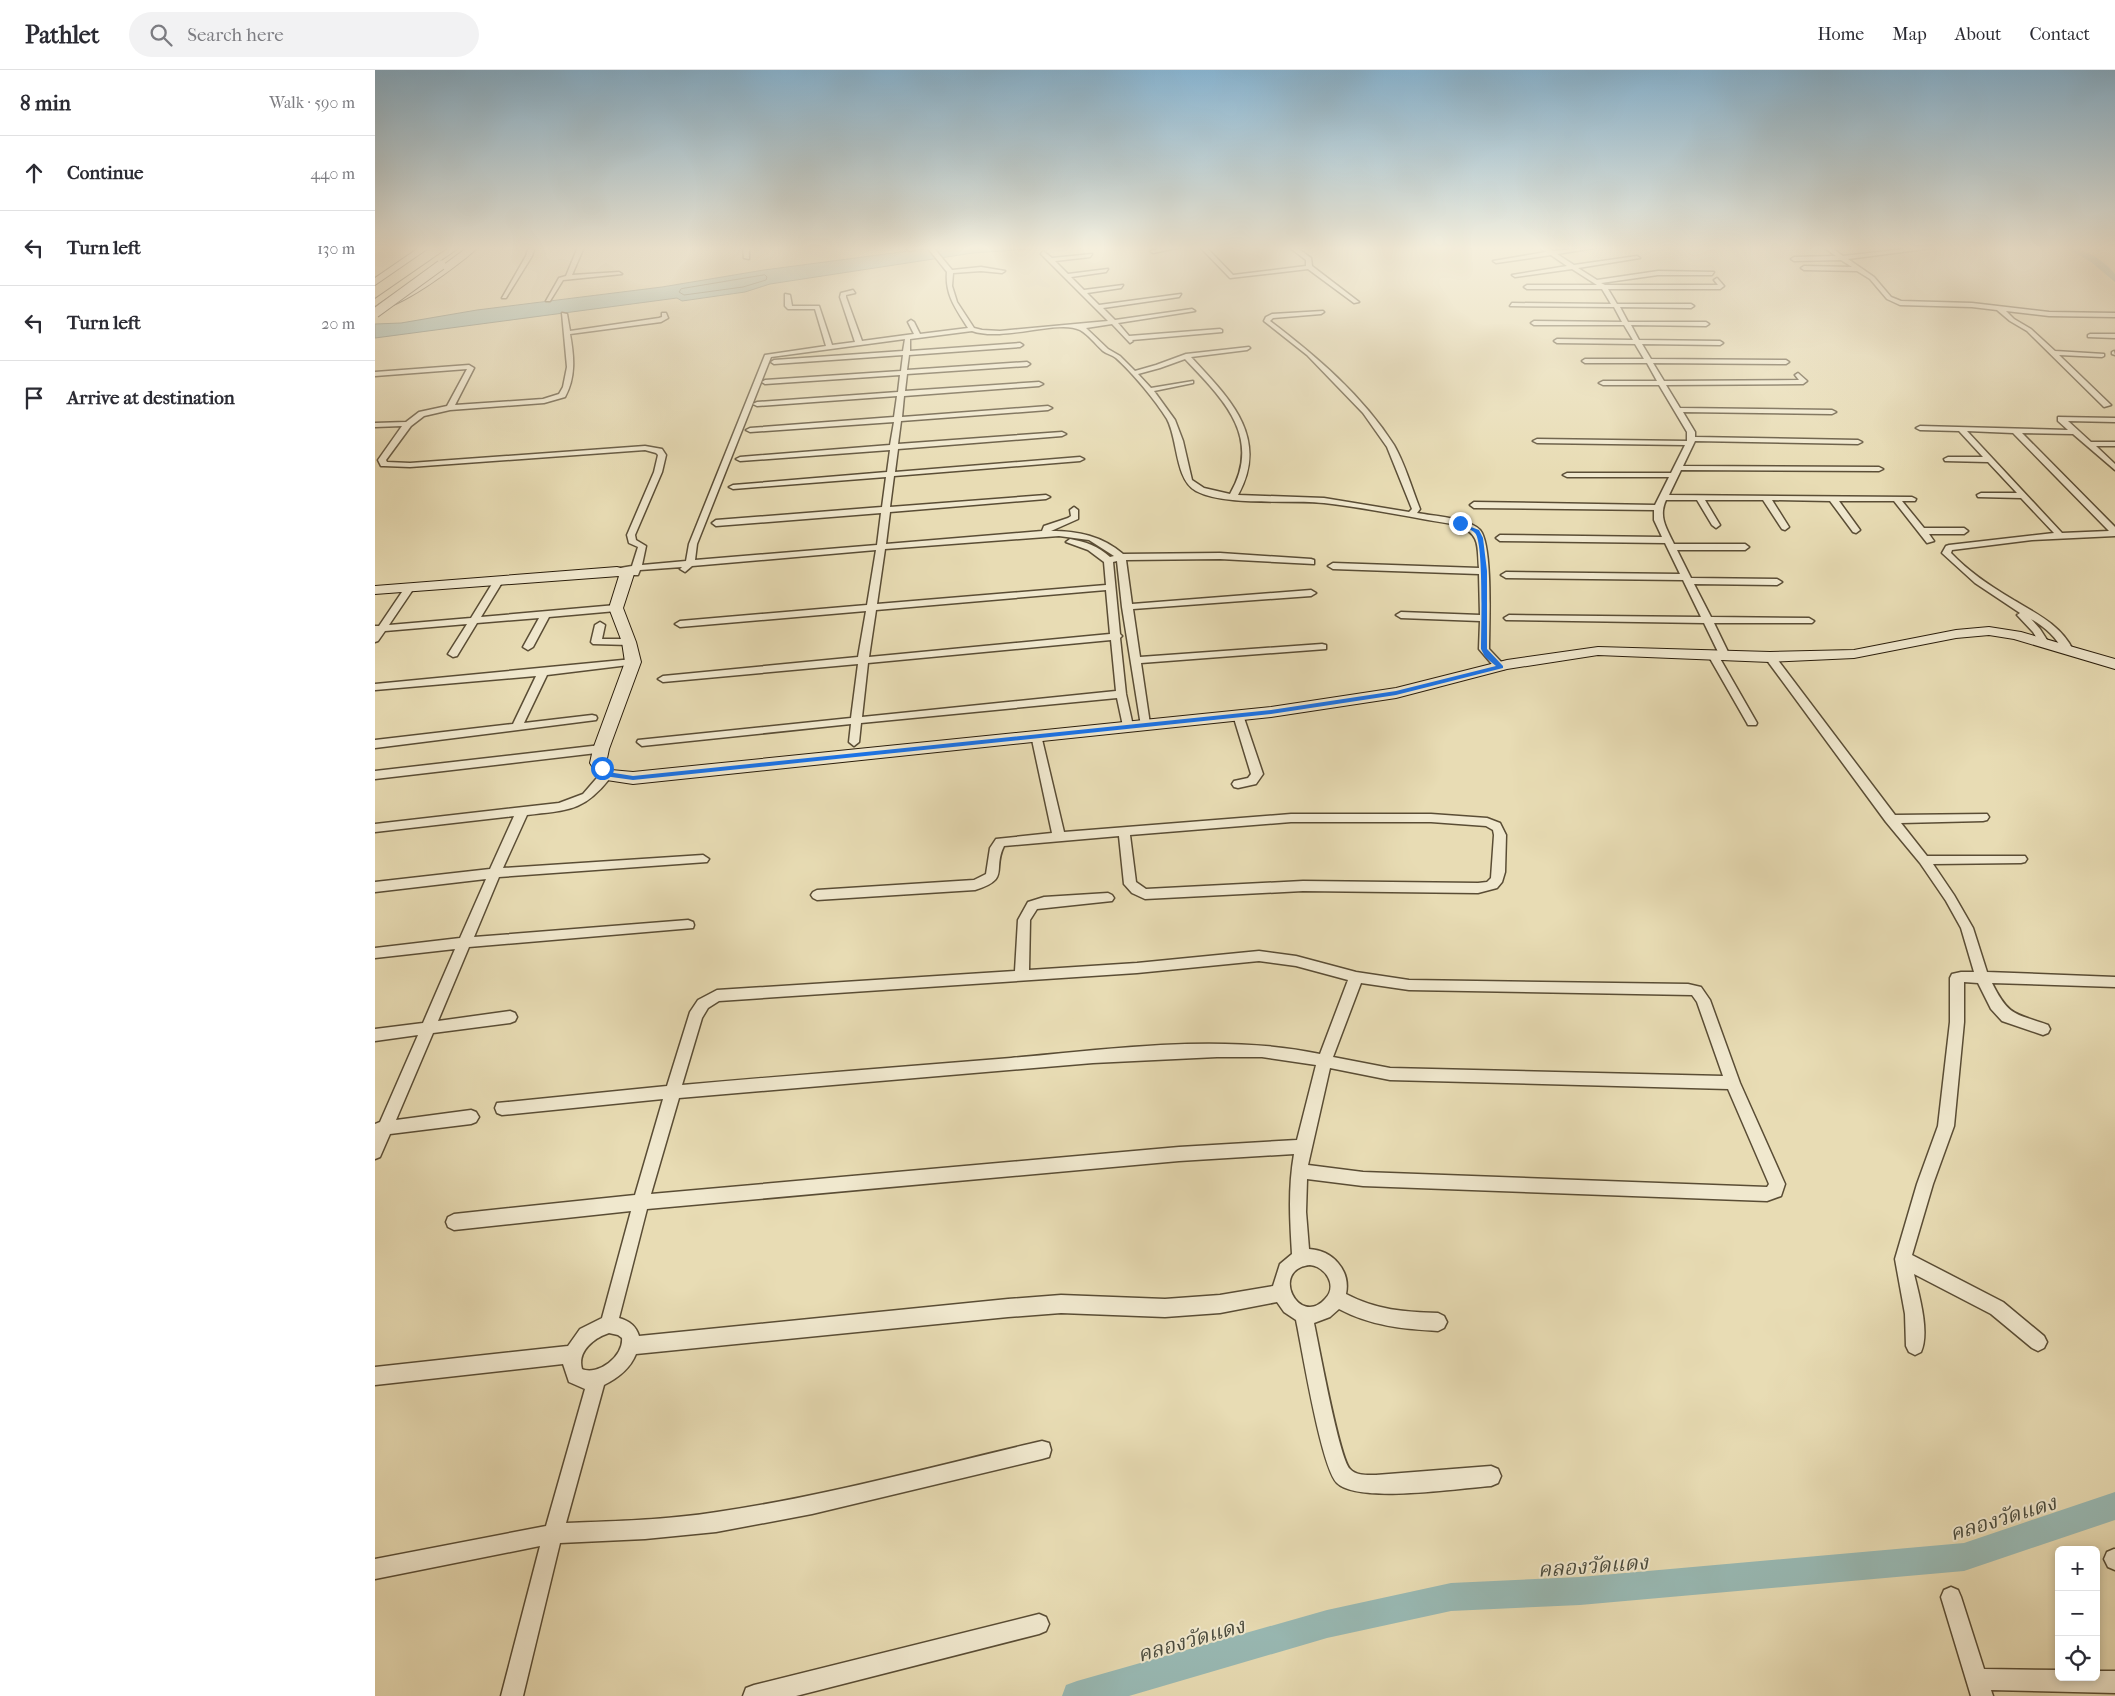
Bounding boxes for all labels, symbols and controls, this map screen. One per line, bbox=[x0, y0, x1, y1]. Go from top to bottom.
search box bbox=[129, 12, 479, 57]
text: Pathlet bbox=[25, 21, 99, 49]
icon: search bbox=[147, 21, 175, 49]
text: Search here bbox=[187, 24, 284, 46]
text: Home bbox=[1817, 24, 1864, 45]
text: Map bbox=[1892, 24, 1927, 45]
text: About bbox=[1955, 24, 2001, 45]
text: Contact bbox=[2029, 24, 2090, 45]
text: 8 min bbox=[20, 91, 71, 115]
text: Walk · 590 m bbox=[269, 93, 355, 112]
icon: ahead bbox=[20, 159, 48, 187]
text: Continue bbox=[67, 162, 143, 184]
text: 440 m bbox=[310, 164, 355, 183]
icon: left bbox=[20, 234, 48, 262]
text: Turn left bbox=[67, 237, 141, 259]
text: 130 m bbox=[317, 239, 355, 258]
icon: left bbox=[20, 309, 48, 337]
text: Turn left bbox=[67, 312, 141, 334]
text: 20 m bbox=[321, 314, 355, 333]
icon: arrive bbox=[20, 384, 48, 412]
text: Arrive at destination bbox=[67, 387, 235, 409]
route end bbox=[1449, 512, 1472, 535]
route start bbox=[591, 757, 614, 780]
water label: คลองวัดแดง bbox=[1947, 1490, 2061, 1546]
map controls bbox=[2055, 1546, 2100, 1681]
button: + bbox=[2055, 1546, 2100, 1591]
water label: คลองวัดแดง bbox=[1537, 1550, 1650, 1582]
button: − bbox=[2055, 1591, 2100, 1636]
water label: คลองวัดแดง bbox=[1135, 1613, 1249, 1667]
button: locate bbox=[2055, 1636, 2100, 1681]

